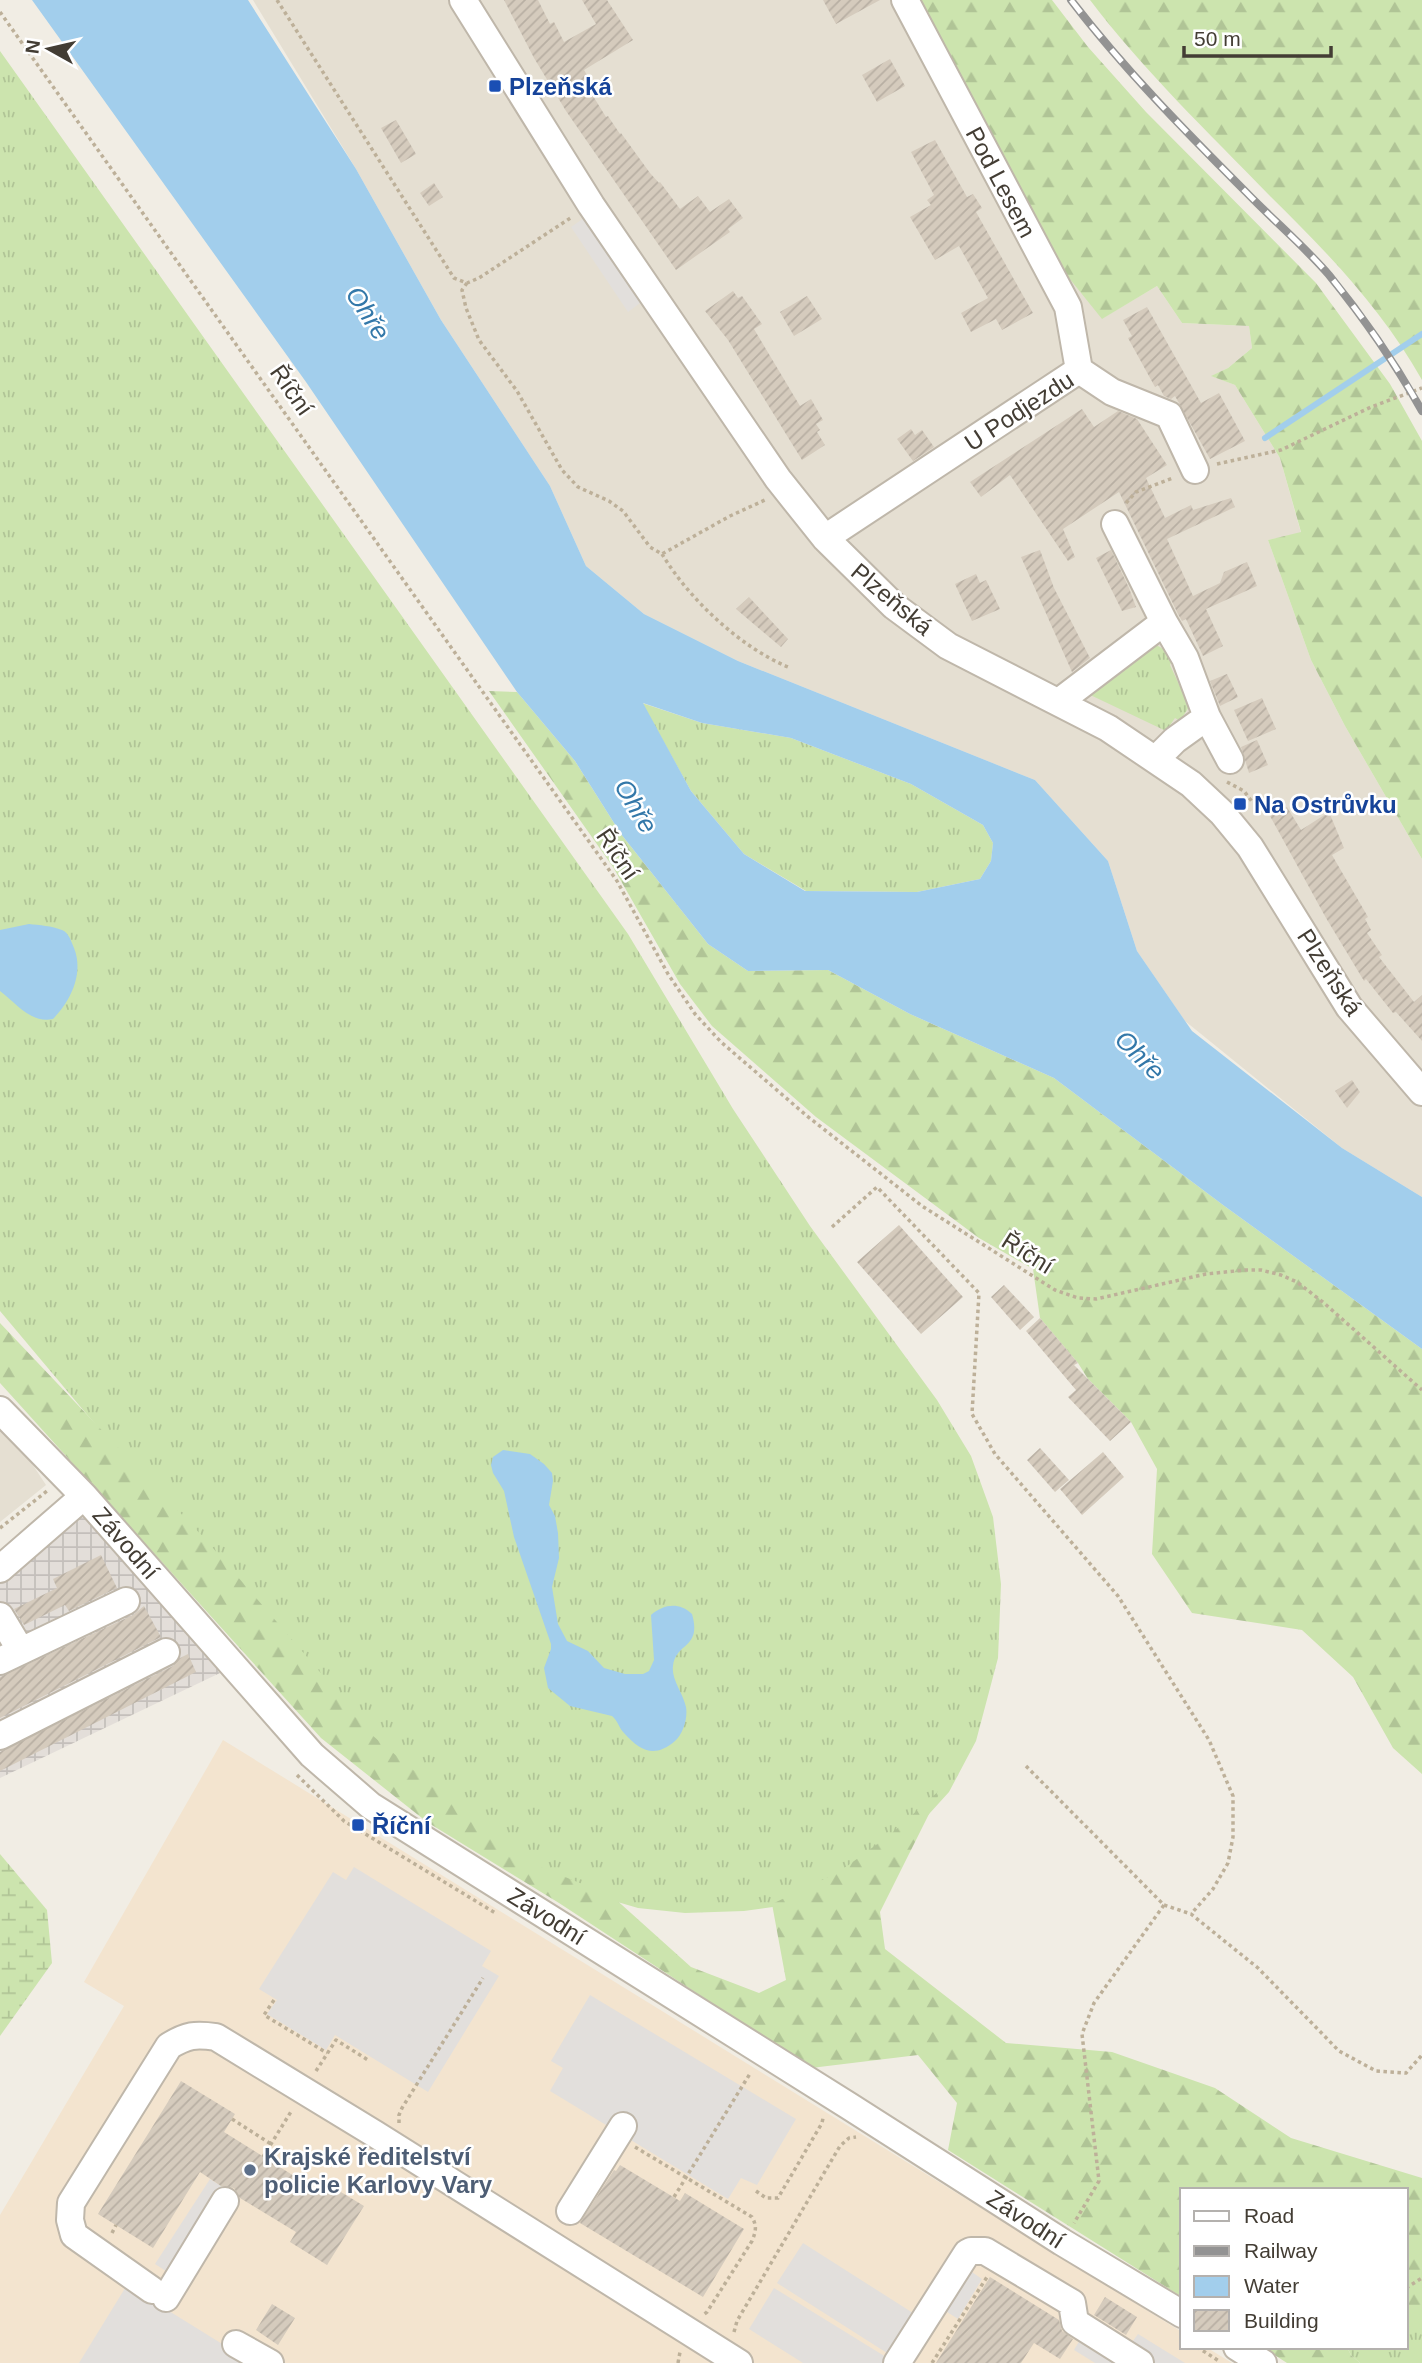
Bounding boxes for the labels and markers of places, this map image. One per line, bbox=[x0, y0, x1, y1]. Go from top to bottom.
place label: Plzeňská bbox=[509, 73, 612, 100]
marker: Plzeňská bbox=[487, 78, 503, 94]
place label: Na Ostrůvku bbox=[1254, 791, 1397, 818]
marker: Na Ostrůvku bbox=[1232, 796, 1248, 812]
place label: Říční bbox=[372, 1812, 432, 1839]
marker: Říční bbox=[350, 1817, 366, 1833]
place label: Krajské ředitelství policie Karlovy Vary bbox=[264, 2143, 493, 2198]
marker: Krajské ředitelství policie Karlovy Vary bbox=[242, 2162, 258, 2178]

